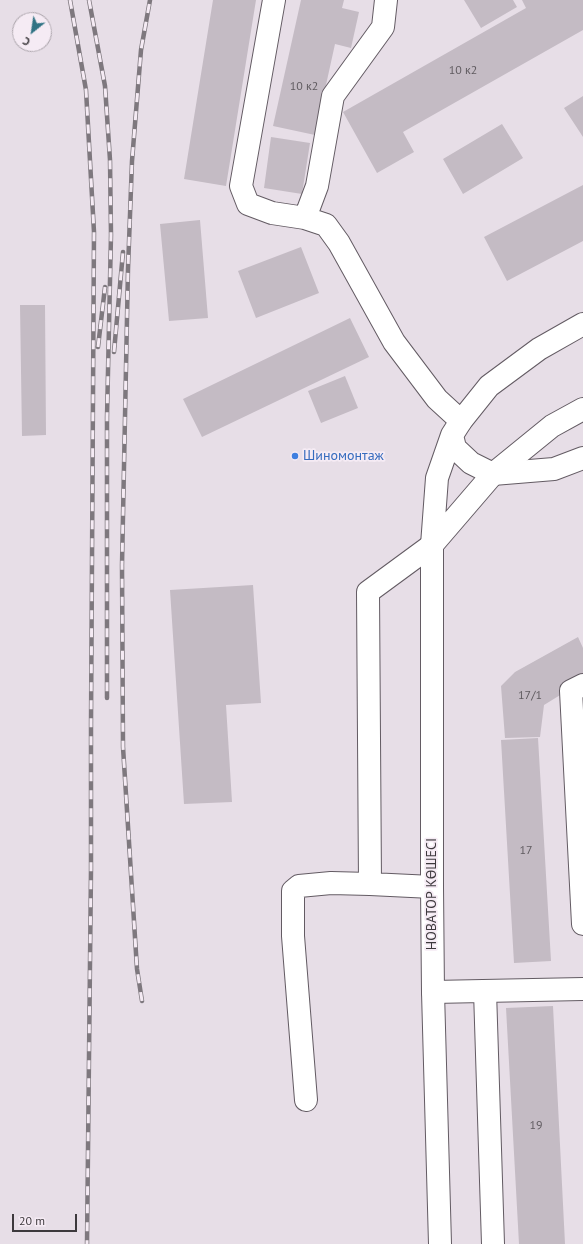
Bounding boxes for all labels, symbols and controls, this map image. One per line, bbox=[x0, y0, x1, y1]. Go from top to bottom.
north arrow bbox=[12, 12, 52, 52]
text: С bbox=[20, 34, 33, 49]
house number: 10 к2 bbox=[449, 64, 477, 78]
house number: 10 к2 bbox=[290, 80, 318, 94]
place label: Шиномонтаж bbox=[303, 448, 384, 464]
marker: Шиномонтаж bbox=[290, 451, 300, 461]
house number: 17/1 bbox=[518, 689, 542, 703]
street label: НОВАТОР КӨШЕСІ bbox=[424, 838, 440, 950]
house number: 17 bbox=[519, 844, 533, 858]
house number: 19 bbox=[529, 1119, 543, 1133]
scale bar bbox=[14, 1206, 79, 1232]
text: 20 m bbox=[19, 1213, 45, 1228]

